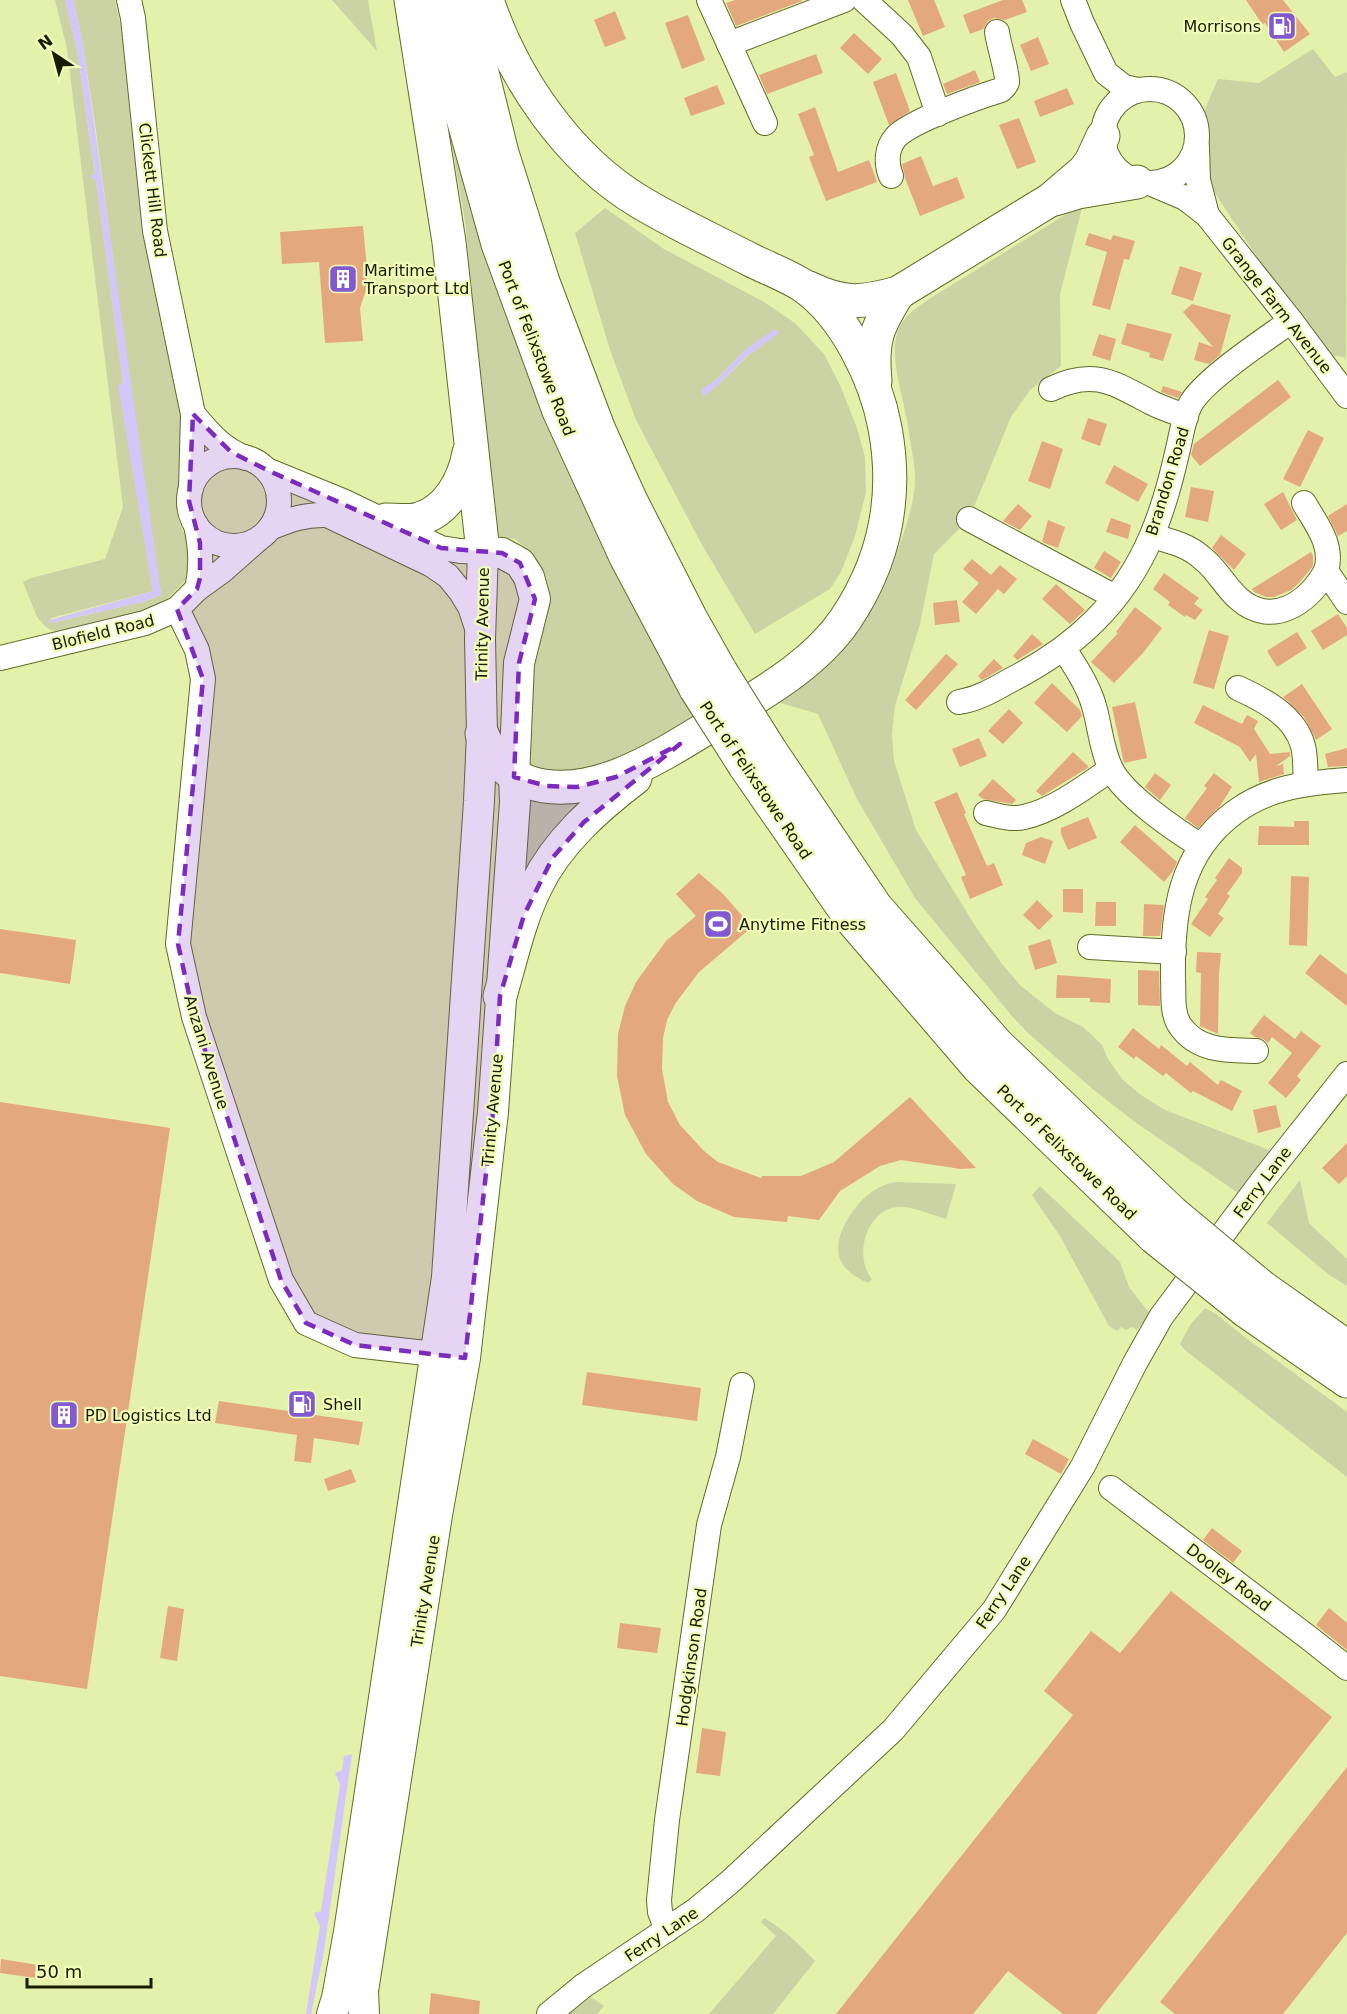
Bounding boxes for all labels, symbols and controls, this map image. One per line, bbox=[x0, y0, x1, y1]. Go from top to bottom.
fuel station icon: Morrisons bbox=[1266, 10, 1298, 42]
place label: Morrisons bbox=[1183, 17, 1261, 36]
north arrow bbox=[24, 24, 84, 84]
text: N bbox=[34, 31, 56, 54]
street label: Clickett Hill Road bbox=[135, 122, 170, 259]
street label: Grange Farm Avenue bbox=[1217, 233, 1336, 377]
street label: Port of Felixstowe Road bbox=[494, 258, 579, 439]
place label: Maritime Transport Ltd bbox=[363, 261, 470, 298]
building icon: Maritime Transport Ltd bbox=[327, 263, 359, 295]
street label: Brandon Road bbox=[1142, 424, 1193, 538]
street label: Trinity Avenue bbox=[472, 567, 493, 682]
street label: Blofield Road bbox=[50, 611, 156, 654]
street label: Port of Felixstowe Road bbox=[696, 698, 816, 863]
sports icon: Anytime Fitness bbox=[702, 908, 734, 940]
place label: Anytime Fitness bbox=[739, 915, 866, 934]
street label: Anzani Avenue bbox=[180, 993, 233, 1112]
street label: Trinity Avenue bbox=[478, 1053, 507, 1168]
street label: Port of Felixstowe Road bbox=[993, 1081, 1140, 1224]
street label: Ferry Lane bbox=[1229, 1143, 1295, 1222]
fuel station icon: Shell bbox=[286, 1388, 318, 1420]
place label: Shell bbox=[323, 1395, 362, 1414]
building icon: PD Logistics Ltd bbox=[48, 1399, 80, 1431]
place label: PD Logistics Ltd bbox=[85, 1406, 212, 1425]
street label: Trinity Avenue bbox=[407, 1534, 444, 1650]
street label: Dooley Road bbox=[1183, 1539, 1275, 1615]
street label: Ferry Lane bbox=[972, 1552, 1035, 1633]
street label: Hodgkinson Road bbox=[672, 1587, 711, 1727]
street label: Ferry Lane bbox=[621, 1903, 702, 1966]
scale bar bbox=[27, 1951, 152, 1989]
text: 50 m bbox=[36, 1961, 82, 1982]

